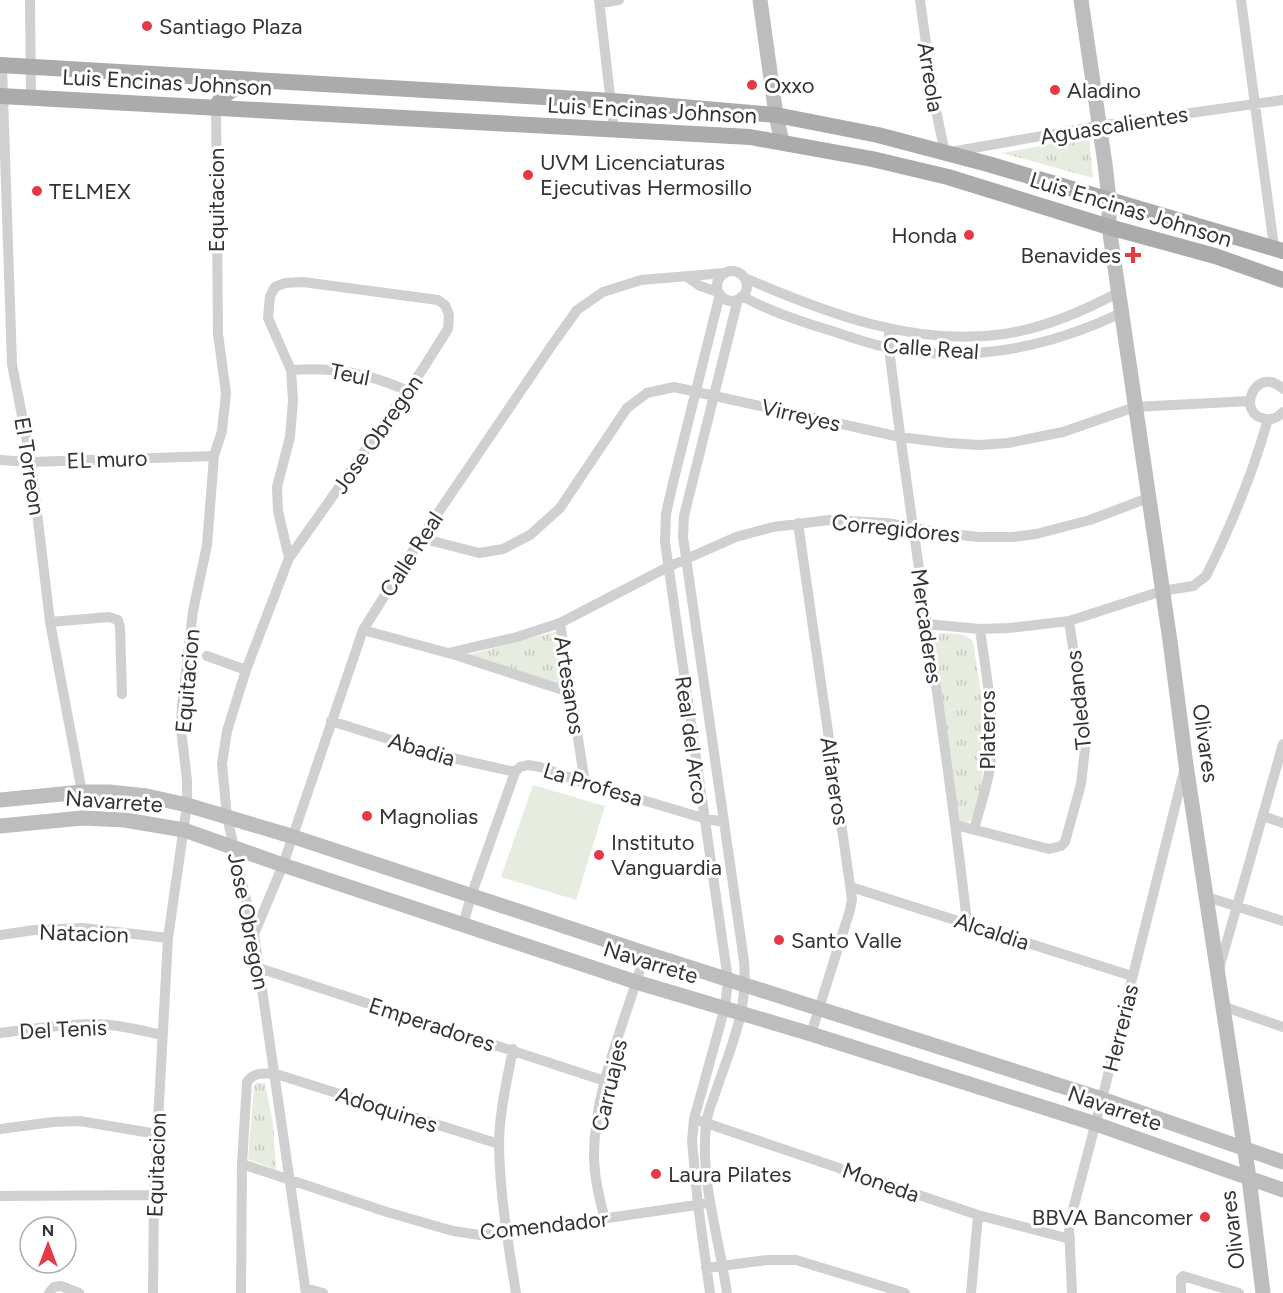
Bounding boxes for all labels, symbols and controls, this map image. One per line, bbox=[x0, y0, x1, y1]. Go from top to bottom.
place label: Santiago Plaza bbox=[159, 13, 303, 40]
marker: Santiago Plaza bbox=[140, 19, 154, 33]
street label: Arreola bbox=[912, 40, 949, 114]
street label: Luis Encinas Johnson bbox=[61, 64, 273, 101]
place label: Oxxo bbox=[764, 72, 815, 99]
place label: Aladino bbox=[1067, 77, 1141, 104]
marker: Oxxo bbox=[745, 78, 759, 92]
marker: Aladino bbox=[1048, 83, 1062, 97]
street label: Luis Encinas Johnson bbox=[546, 92, 758, 129]
street label: Aguascalientes bbox=[1038, 100, 1190, 151]
street label: Equitacion bbox=[203, 148, 230, 252]
place label: UVM Licenciaturas Ejecutivas Hermosillo bbox=[540, 149, 752, 201]
street label: Luis Encinas Johnson bbox=[1027, 166, 1235, 253]
marker: UVM Licenciaturas Ejecutivas Hermosillo bbox=[521, 168, 535, 182]
place label: TELMEX bbox=[49, 178, 131, 205]
marker: TELMEX bbox=[30, 184, 44, 198]
place label: Honda bbox=[891, 222, 957, 249]
marker: Honda bbox=[962, 228, 976, 242]
place label: Benavides bbox=[1021, 242, 1121, 269]
marker: Benavides bbox=[1126, 248, 1140, 262]
street label: Calle Real bbox=[882, 332, 980, 365]
street label: Teul bbox=[328, 357, 372, 392]
street label: Jose Obregon bbox=[326, 370, 428, 499]
street label: Virreyes bbox=[759, 393, 843, 438]
street label: El Torreon bbox=[8, 415, 51, 517]
street label: EL muro bbox=[66, 445, 148, 474]
street label: Calle Real bbox=[374, 507, 449, 602]
street label: Corregidores bbox=[830, 508, 961, 549]
street label: Mercaderes bbox=[905, 567, 948, 685]
street label: Equitacion bbox=[169, 628, 206, 734]
street label: Artesanos bbox=[548, 634, 591, 736]
street label: Toledanos bbox=[1060, 649, 1097, 751]
street label: Real del Arco bbox=[669, 674, 714, 806]
street label: Plateros bbox=[974, 690, 1001, 770]
street label: Olivares bbox=[1187, 702, 1224, 784]
street label: Abadia bbox=[385, 727, 458, 772]
street label: Alfareros bbox=[814, 735, 855, 827]
street label: La Profesa bbox=[540, 757, 646, 812]
street label: Navarrete bbox=[64, 785, 164, 818]
place label: Magnolias bbox=[379, 803, 478, 830]
marker: Magnolias bbox=[360, 809, 374, 823]
place label: Instituto Vanguardia bbox=[611, 829, 722, 881]
marker: Instituto Vanguardia bbox=[592, 848, 606, 862]
street label: Jose Obregon bbox=[222, 850, 275, 992]
street label: Alcaldia bbox=[951, 907, 1033, 956]
street label: Natacion bbox=[39, 918, 129, 949]
place label: Santo Valle bbox=[791, 927, 902, 954]
marker: Santo Valle bbox=[772, 933, 786, 947]
street label: Navarrete bbox=[600, 935, 701, 990]
street label: Herrerias bbox=[1097, 981, 1144, 1075]
street label: Emperadores bbox=[365, 991, 498, 1058]
street label: Del Tenis bbox=[18, 1014, 108, 1045]
street label: Carruajes bbox=[586, 1036, 633, 1134]
street label: Adoquines bbox=[333, 1080, 441, 1139]
street label: Navarrete bbox=[1064, 1080, 1165, 1137]
street label: Equitacion bbox=[141, 1112, 172, 1218]
street label: Moneda bbox=[839, 1157, 923, 1208]
place label: Laura Pilates bbox=[668, 1161, 791, 1188]
marker: Laura Pilates bbox=[649, 1167, 663, 1181]
street label: Olivares bbox=[1214, 1189, 1251, 1271]
place label: BBVA Bancomer bbox=[1032, 1204, 1194, 1231]
street label: Comendador bbox=[479, 1205, 610, 1246]
marker: BBVA Bancomer bbox=[1198, 1210, 1212, 1224]
north arrow bbox=[18, 1215, 78, 1275]
text: N bbox=[42, 1221, 54, 1240]

